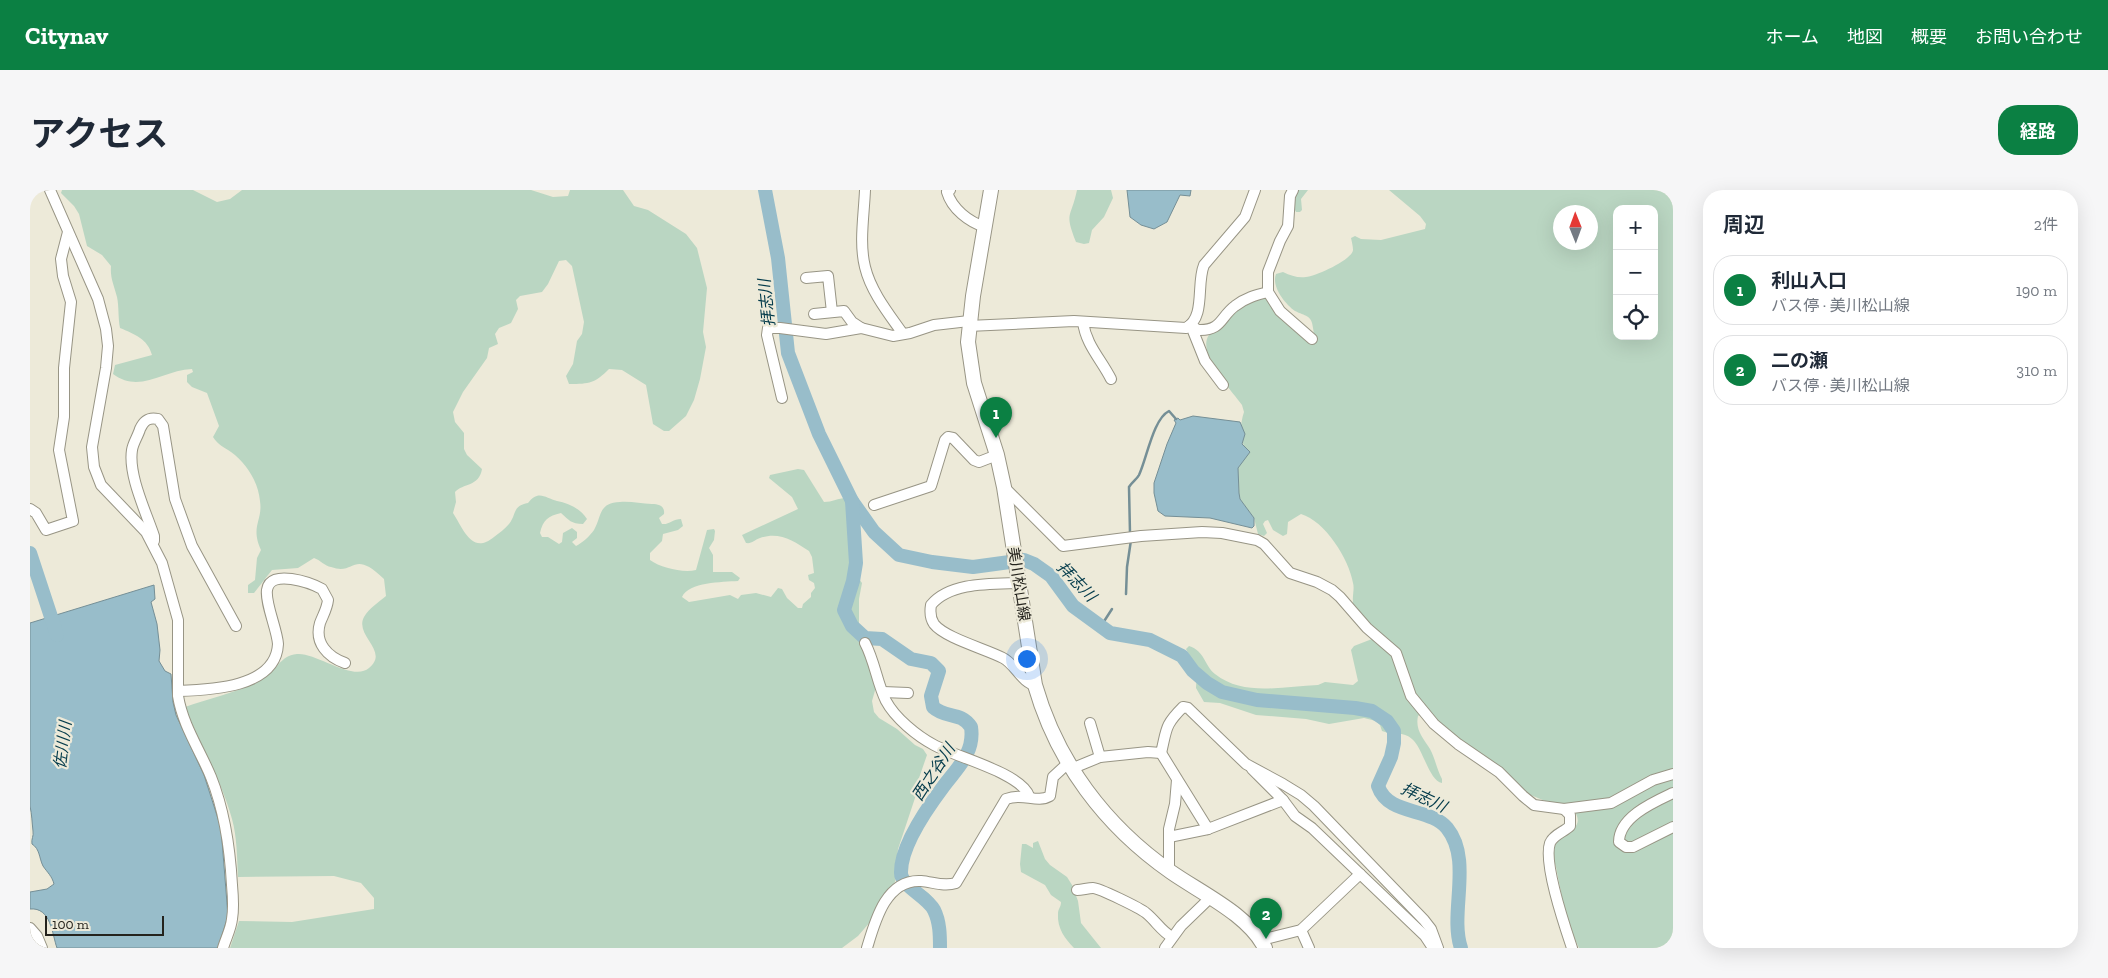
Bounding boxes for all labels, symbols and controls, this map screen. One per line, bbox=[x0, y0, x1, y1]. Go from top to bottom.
text: Citynav bbox=[25, 21, 108, 50]
text: ホーム bbox=[1766, 26, 1819, 48]
text: 地図 bbox=[1847, 26, 1883, 48]
text: 概要 bbox=[1911, 26, 1947, 48]
text: お問い合わせ bbox=[1975, 26, 2083, 48]
button: 経路 bbox=[1998, 105, 2078, 155]
text: アクセス bbox=[30, 113, 168, 155]
north arrow bbox=[1553, 205, 1598, 250]
map controls bbox=[1613, 205, 1658, 340]
button: + bbox=[1613, 205, 1658, 250]
text: 周辺 bbox=[1723, 212, 1765, 237]
text: 2件 bbox=[2034, 215, 2058, 234]
button: − bbox=[1613, 250, 1658, 295]
text: 利山入口 bbox=[1771, 269, 1847, 292]
water label: 拝志川 bbox=[754, 276, 778, 328]
text: 1 bbox=[1737, 281, 1743, 300]
text: 190 m bbox=[2016, 281, 2057, 300]
button: locate bbox=[1613, 295, 1658, 340]
text: バス停 · 美川松山線 bbox=[1771, 296, 1910, 315]
text: 二の瀬 bbox=[1771, 349, 1828, 372]
text: 2 bbox=[1736, 361, 1744, 380]
text: 310 m bbox=[2016, 361, 2057, 380]
text: バス停 · 美川松山線 bbox=[1771, 376, 1910, 395]
pin: 1 bbox=[980, 397, 1012, 438]
street label: 美川松山線 bbox=[1004, 546, 1034, 622]
water label: 拝志川 bbox=[1053, 557, 1102, 607]
your location bbox=[1014, 646, 1040, 672]
water label: 佐川川 bbox=[50, 718, 75, 770]
water label: 西之谷川 bbox=[908, 739, 960, 804]
water label: 拝志川 bbox=[1398, 779, 1451, 817]
pin: 2 bbox=[1250, 898, 1282, 939]
scale bar bbox=[45, 913, 164, 936]
text: 100 m bbox=[52, 916, 89, 933]

